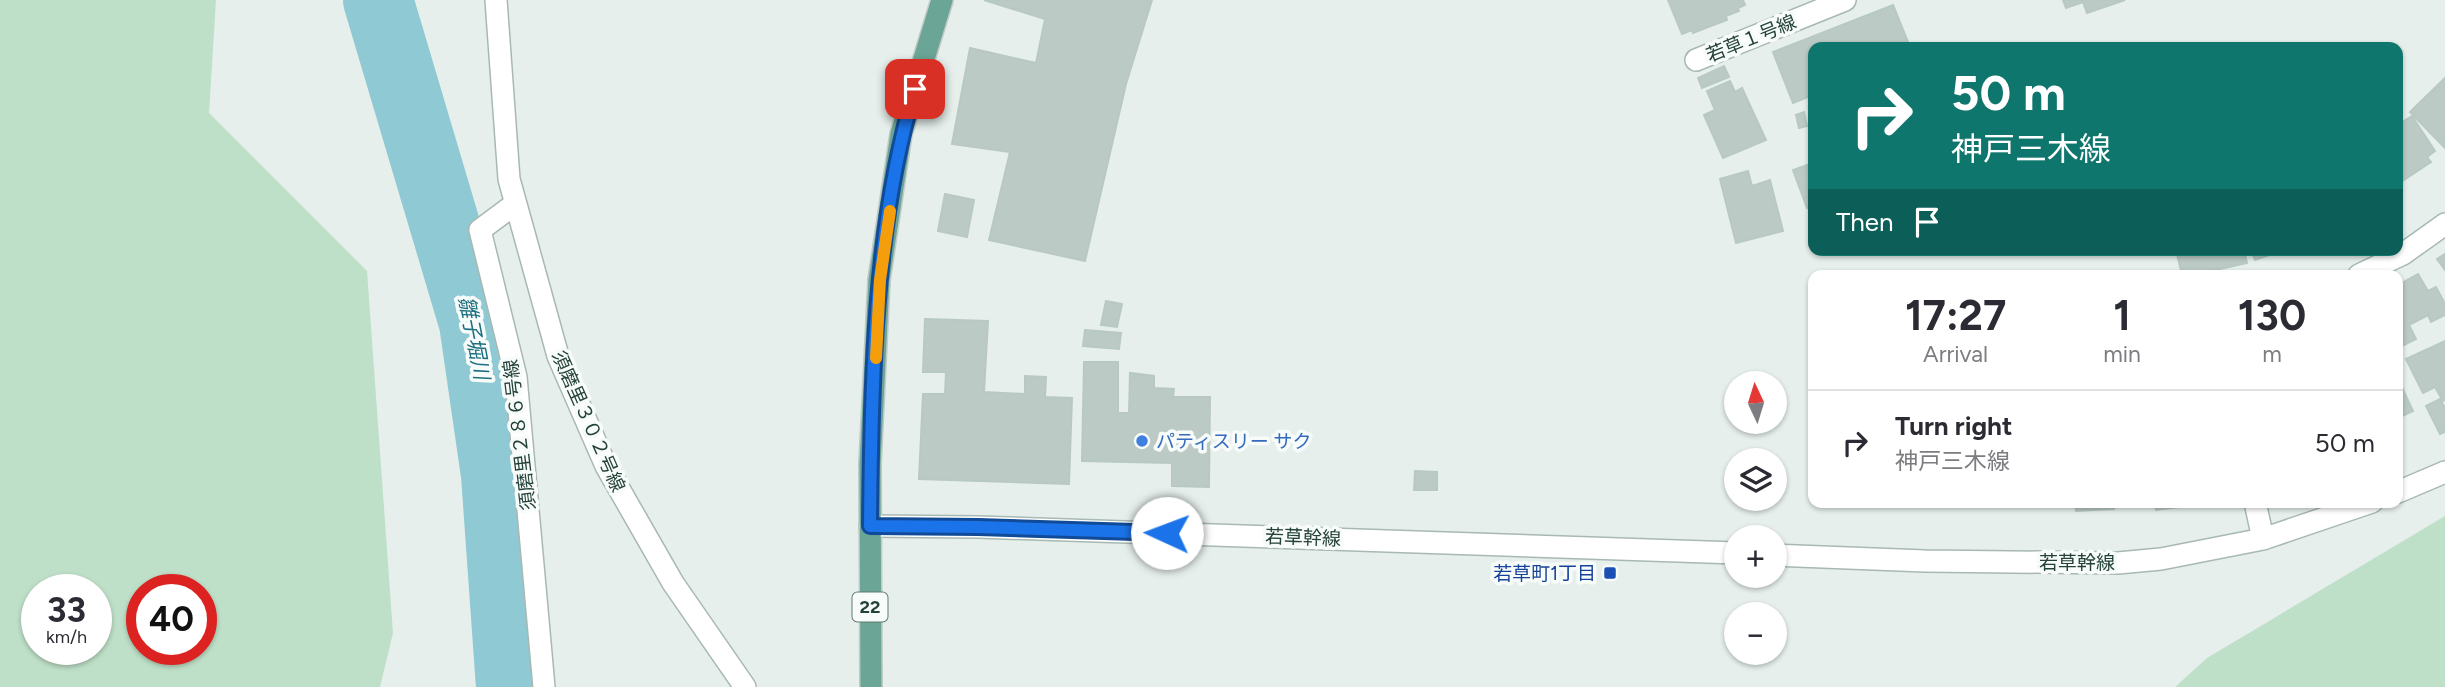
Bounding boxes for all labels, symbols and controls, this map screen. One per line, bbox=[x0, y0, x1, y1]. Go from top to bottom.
street label: 若草１号線 bbox=[1703, 10, 1800, 67]
pin bbox=[885, 59, 945, 119]
text: 50 m bbox=[1951, 63, 2066, 122]
icon: arrive bbox=[896, 70, 934, 108]
icon: right bbox=[1836, 70, 1927, 161]
text: 神戸三木線 bbox=[1951, 130, 2111, 168]
icon: arrive bbox=[1908, 203, 1946, 241]
text: Then bbox=[1836, 206, 1894, 238]
text: 17:27 bbox=[1905, 290, 2006, 341]
text: 1 bbox=[2113, 290, 2131, 341]
text: 130 bbox=[2238, 290, 2306, 341]
water label: 雛子堀川 bbox=[454, 294, 495, 383]
text: Arrival bbox=[1923, 340, 1988, 368]
text: min bbox=[2103, 340, 2141, 368]
text: m bbox=[2262, 340, 2282, 368]
street label: 須磨里３０２号線 bbox=[547, 347, 630, 495]
street label: 須磨里２８６号線 bbox=[499, 358, 540, 512]
north arrow bbox=[1724, 371, 1787, 434]
map controls bbox=[1724, 371, 1787, 665]
text: Turn right bbox=[1895, 410, 2012, 442]
icon: right bbox=[1836, 424, 1874, 462]
text: 50 m bbox=[2315, 427, 2375, 459]
place label: パティスリー サク bbox=[1156, 430, 1312, 453]
marker: パティスリー サク bbox=[1134, 433, 1150, 449]
text: 神戸三木線 bbox=[1895, 447, 2010, 475]
button: layers bbox=[1724, 448, 1787, 511]
position arrow bbox=[1130, 496, 1204, 570]
street label: 若草幹線 bbox=[1265, 525, 1341, 550]
button: + bbox=[1724, 525, 1787, 588]
street label: 若草幹線 bbox=[2039, 551, 2115, 574]
place label: 若草町1丁目 bbox=[1493, 562, 1596, 585]
marker: 若草町1丁目 bbox=[1602, 565, 1618, 581]
speed limit sign: 40 bbox=[126, 574, 217, 665]
text: 33 bbox=[47, 589, 86, 631]
road number: 22 bbox=[852, 592, 888, 622]
button: − bbox=[1724, 602, 1787, 665]
text: km/h bbox=[46, 626, 87, 648]

